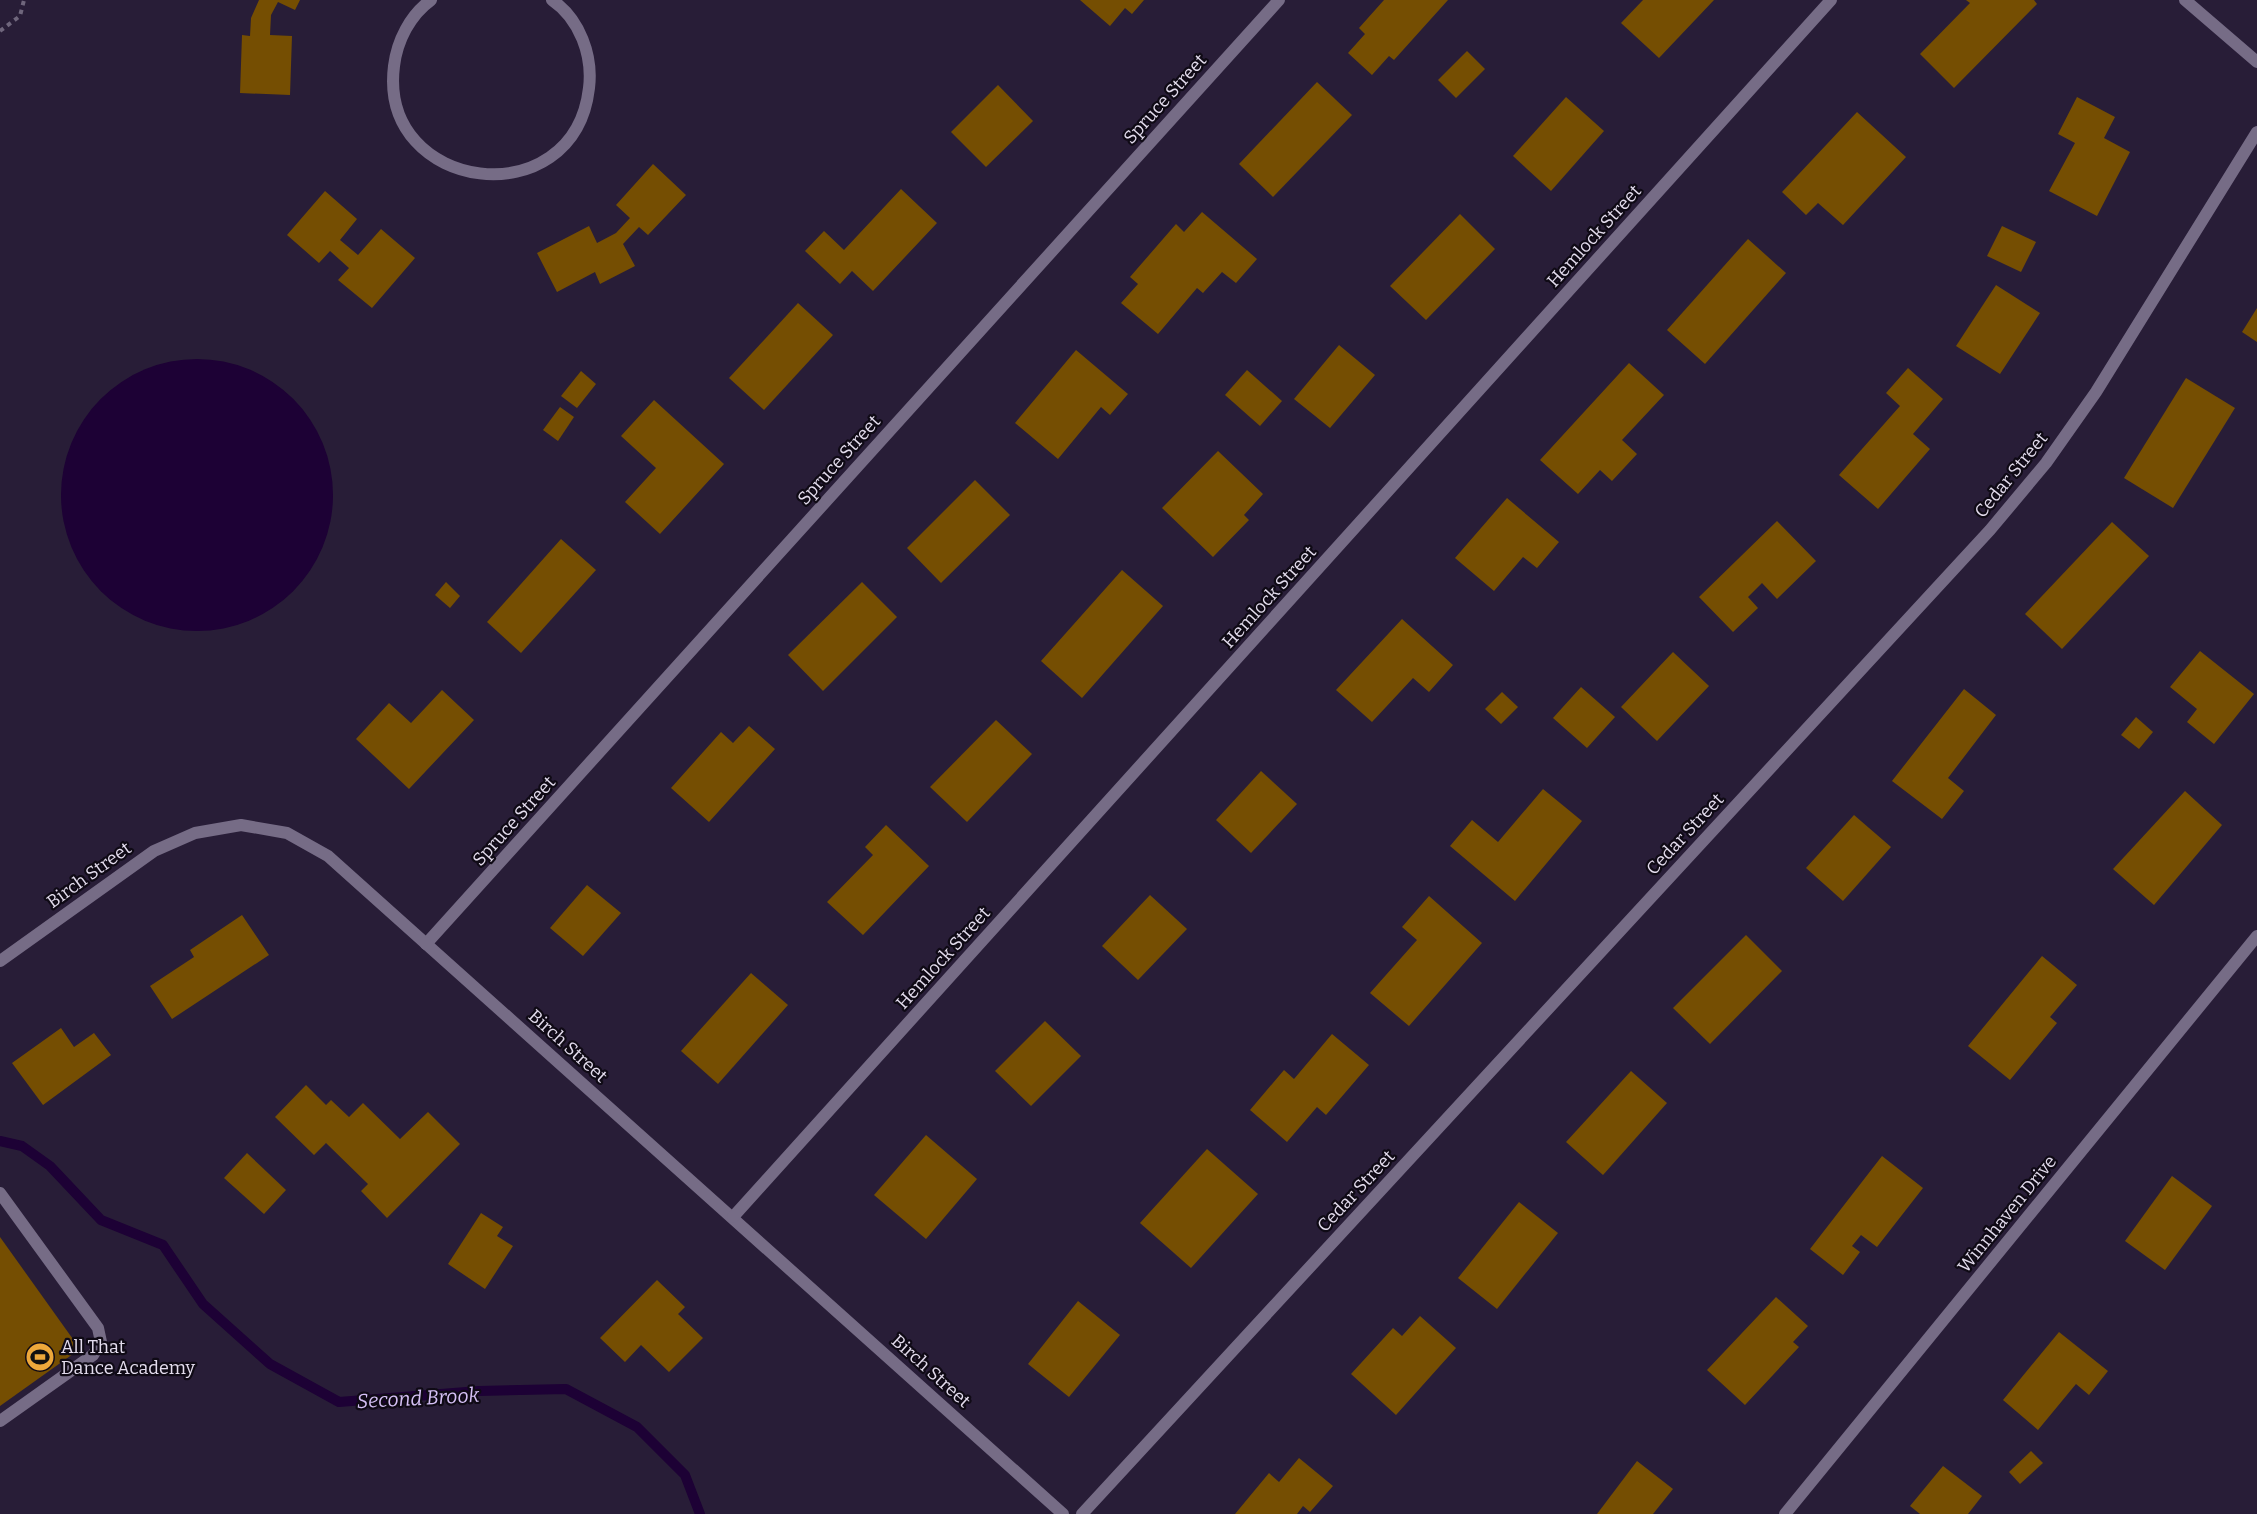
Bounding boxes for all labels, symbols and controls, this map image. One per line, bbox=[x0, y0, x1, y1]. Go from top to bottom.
street label: Spruce Street bbox=[1119, 49, 1211, 148]
street label: Hemlock Street bbox=[1542, 180, 1646, 292]
street label: Spruce Street bbox=[793, 410, 885, 509]
street label: Cedar Street bbox=[1970, 427, 2052, 522]
street label: Hemlock Street bbox=[1217, 541, 1321, 653]
street label: Spruce Street bbox=[468, 771, 560, 870]
street label: Cedar Street bbox=[1642, 788, 1729, 879]
street label: Birch Street bbox=[43, 837, 136, 913]
street label: Hemlock Street bbox=[891, 902, 995, 1014]
street label: Birch Street bbox=[524, 1005, 612, 1088]
street label: Cedar Street bbox=[1313, 1145, 1400, 1236]
street label: Winnhaven Drive bbox=[1953, 1151, 2061, 1277]
street label: Birch Street bbox=[887, 1330, 975, 1413]
place label: All That Dance Academy bbox=[61, 1336, 195, 1379]
sports icon: All That Dance Academy bbox=[24, 1341, 56, 1373]
water label: Second Brook bbox=[356, 1383, 480, 1413]

